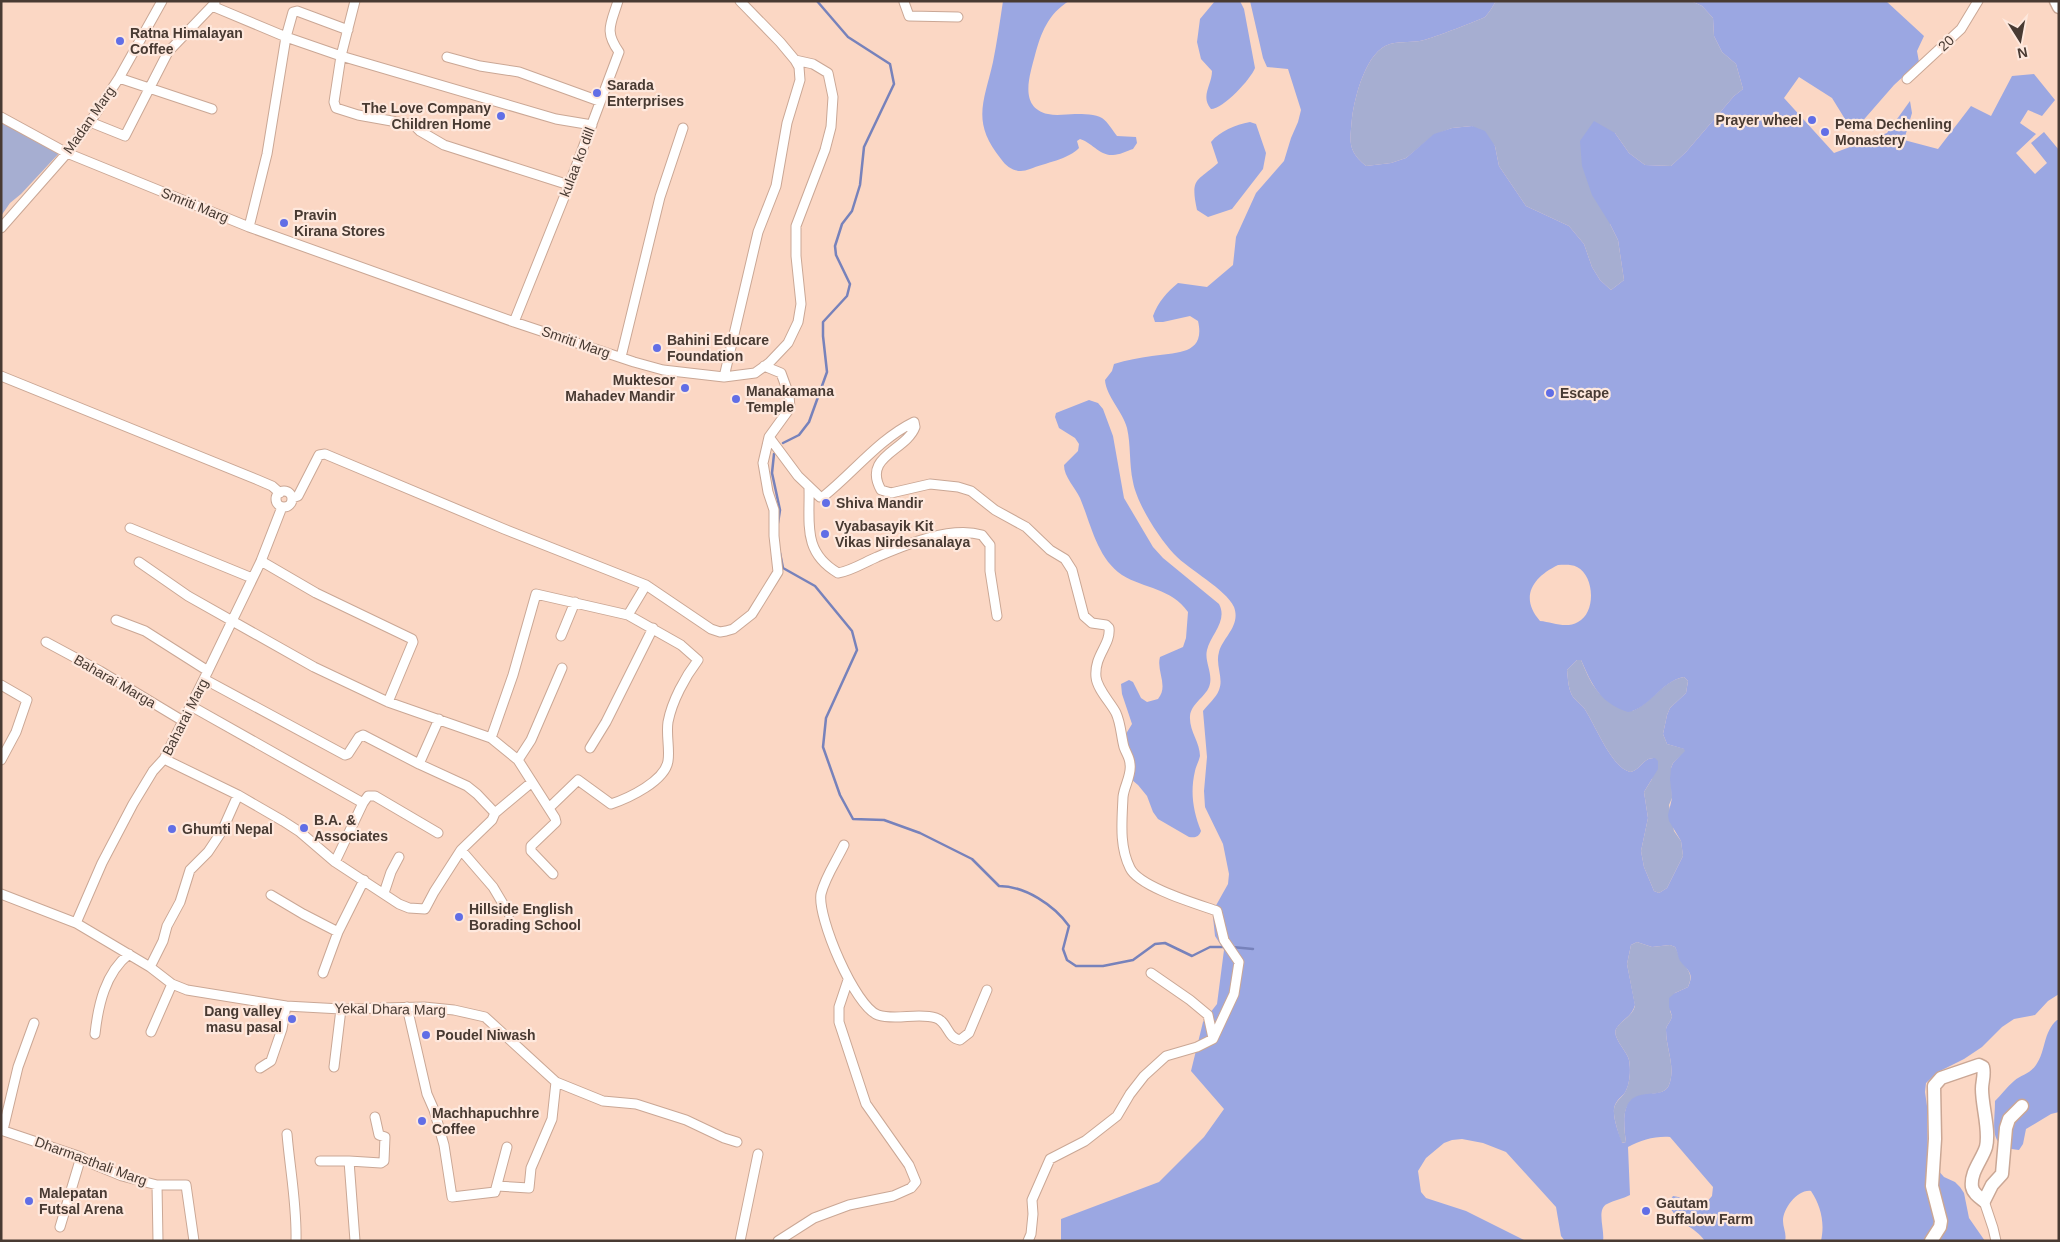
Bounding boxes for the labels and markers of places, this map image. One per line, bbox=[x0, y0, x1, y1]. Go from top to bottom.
place label: Ratna Himalayan Coffee bbox=[130, 25, 243, 57]
marker: Ratna Himalayan Coffee bbox=[114, 35, 126, 47]
place label: Sarada Enterprises bbox=[607, 77, 684, 109]
marker: Sarada Enterprises bbox=[591, 87, 603, 99]
place label: The Love Company Children Home bbox=[362, 100, 491, 132]
marker: The Love Company Children Home bbox=[495, 110, 507, 122]
place label: Prayer wheel bbox=[1716, 112, 1802, 128]
marker: Prayer wheel bbox=[1806, 114, 1818, 126]
place label: Pema Dechenling Monastery bbox=[1835, 116, 1952, 148]
marker: Pema Dechenling Monastery bbox=[1819, 126, 1831, 138]
place label: Pravin Kirana Stores bbox=[294, 207, 385, 239]
marker: Pravin Kirana Stores bbox=[278, 217, 290, 229]
place label: Bahini Educare Foundation bbox=[667, 332, 769, 364]
marker: Bahini Educare Foundation bbox=[651, 342, 663, 354]
place label: Muktesor Mahadev Mandir bbox=[565, 372, 676, 404]
marker: Muktesor Mahadev Mandir bbox=[679, 382, 691, 394]
place label: Manakamana Temple bbox=[746, 383, 834, 415]
place label: Escape bbox=[1560, 385, 1609, 401]
marker: Escape bbox=[1544, 387, 1556, 399]
marker: Manakamana Temple bbox=[730, 393, 742, 405]
place label: Shiva Mandir bbox=[836, 495, 924, 511]
marker: Shiva Mandir bbox=[820, 497, 832, 509]
place label: Vyabasayik Kit Vikas Nirdesanalaya bbox=[835, 518, 970, 550]
marker: Vyabasayik Kit Vikas Nirdesanalaya bbox=[819, 528, 831, 540]
place label: B.A. & Associates bbox=[314, 812, 388, 844]
place label: Ghumti Nepal bbox=[182, 821, 273, 837]
marker: B.A. & Associates bbox=[298, 822, 310, 834]
marker: Ghumti Nepal bbox=[166, 823, 178, 835]
place label: Hillside English Borading School bbox=[469, 901, 581, 933]
marker: Hillside English Borading School bbox=[453, 911, 465, 923]
place label: Dang valley masu pasal bbox=[204, 1003, 282, 1035]
marker: Dang valley masu pasal bbox=[286, 1013, 298, 1025]
place label: Poudel Niwash bbox=[436, 1027, 536, 1043]
marker: Poudel Niwash bbox=[420, 1029, 432, 1041]
place label: Machhapuchhre Coffee bbox=[432, 1105, 540, 1137]
marker: Machhapuchhre Coffee bbox=[416, 1115, 428, 1127]
place label: Malepatan Futsal Arena bbox=[39, 1185, 123, 1217]
marker: Malepatan Futsal Arena bbox=[23, 1195, 35, 1207]
place label: Gautam Buffalow Farm bbox=[1656, 1195, 1753, 1227]
marker: Gautam Buffalow Farm bbox=[1640, 1205, 1652, 1217]

